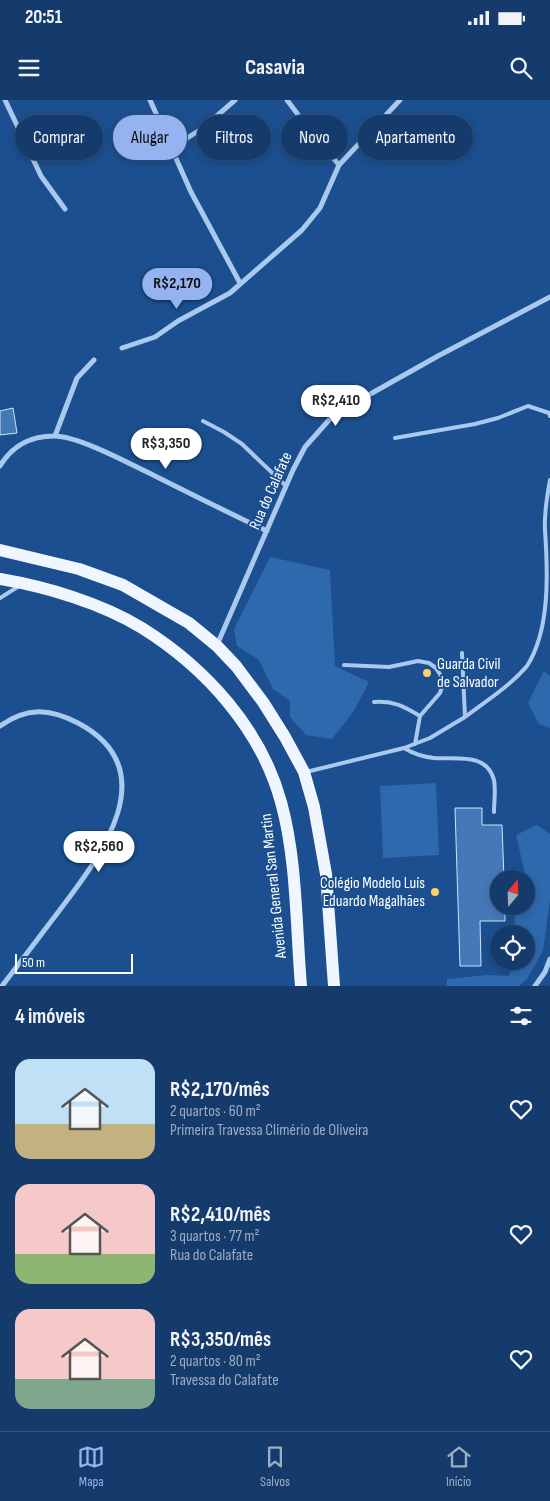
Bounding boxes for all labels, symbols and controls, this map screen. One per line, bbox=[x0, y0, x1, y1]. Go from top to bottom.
text: 20:51 bbox=[25, 6, 62, 29]
icon: menu bbox=[15, 54, 43, 82]
text: Casavia bbox=[245, 54, 305, 81]
icon: search bbox=[507, 54, 535, 82]
chip: Comprar bbox=[15, 115, 103, 160]
chip: Alugar bbox=[113, 115, 187, 160]
chip: Filtros bbox=[197, 115, 271, 160]
chip: Novo bbox=[281, 115, 348, 160]
chip: Apartamento bbox=[358, 115, 473, 160]
pin: R$2,170 bbox=[131, 268, 223, 310]
text: R$2,170 bbox=[153, 274, 201, 293]
pin: R$2,410 bbox=[290, 384, 382, 427]
text: R$2,410 bbox=[312, 391, 360, 410]
pin: R$3,350 bbox=[120, 428, 212, 470]
text: R$3,350 bbox=[142, 434, 190, 453]
street label: Rua do Calafate bbox=[245, 449, 297, 533]
place label: Guarda Civil de Salvador bbox=[437, 655, 500, 692]
marker: Guarda Civil de Salvador bbox=[421, 667, 433, 679]
street label: Avenida General San Martin bbox=[257, 813, 291, 960]
pin: R$2,560 bbox=[53, 830, 145, 873]
text: R$2,560 bbox=[74, 837, 124, 856]
north arrow bbox=[490, 870, 535, 915]
map controls bbox=[490, 870, 535, 970]
place label: Colégio Modelo Luís Eduardo Magalhães bbox=[320, 874, 425, 911]
marker: Colégio Modelo Luís Eduardo Magalhães bbox=[429, 886, 441, 898]
button: locate bbox=[490, 925, 535, 970]
scale bar bbox=[15, 951, 132, 974]
text: 50 m bbox=[22, 954, 45, 971]
icon: filters bbox=[507, 1002, 535, 1030]
text: 4 imóveis bbox=[15, 1004, 85, 1029]
text: R$2,170/mês bbox=[170, 1077, 270, 1102]
icon: home bbox=[55, 1079, 115, 1139]
icon: heart bbox=[507, 1095, 535, 1123]
text: 2 quartos · 60 m² bbox=[170, 1102, 261, 1121]
text: Primeira Travessa Climério de Oliveira bbox=[170, 1121, 368, 1140]
text: R$2,410/mês bbox=[170, 1202, 271, 1227]
icon: home bbox=[55, 1204, 115, 1264]
icon: heart bbox=[507, 1220, 535, 1248]
text: 3 quartos · 77 m² bbox=[170, 1227, 260, 1246]
text: Rua do Calafate bbox=[170, 1246, 253, 1265]
text: R$3,350/mês bbox=[170, 1327, 271, 1352]
icon: home bbox=[55, 1329, 115, 1389]
icon: heart bbox=[507, 1345, 535, 1373]
text: 2 quartos · 80 m² bbox=[170, 1352, 261, 1371]
text: Travessa do Calafate bbox=[170, 1371, 279, 1390]
tab: Mapa bbox=[77, 1443, 105, 1490]
tab: Salvos bbox=[260, 1443, 290, 1490]
tab: Início bbox=[445, 1443, 473, 1490]

